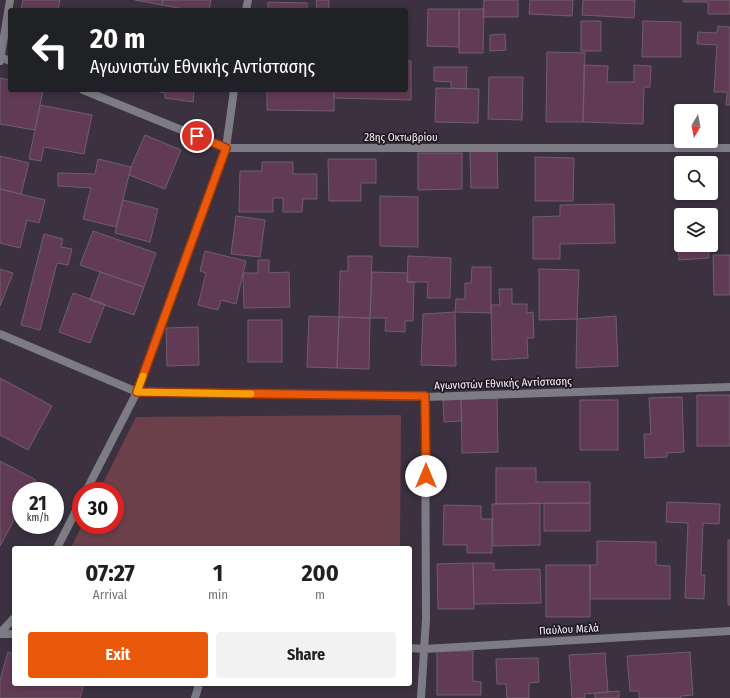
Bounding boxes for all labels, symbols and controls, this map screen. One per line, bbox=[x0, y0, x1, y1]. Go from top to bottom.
text: 20 m bbox=[90, 22, 145, 55]
icon: left bbox=[24, 24, 76, 76]
text: Αγωνιστών Εθνικής Αντίστασης bbox=[90, 56, 315, 78]
north arrow bbox=[674, 104, 718, 148]
map controls bbox=[674, 104, 718, 252]
pin bbox=[180, 119, 214, 153]
icon: arrive bbox=[186, 125, 208, 147]
street label: 28ης Οκτωβρίου bbox=[364, 131, 438, 144]
button: search bbox=[674, 156, 718, 200]
button: layers bbox=[674, 208, 718, 252]
street label: Αγωνιστών Εθνικής Αντίστασης bbox=[434, 375, 572, 392]
position arrow bbox=[405, 455, 447, 497]
speed limit sign: 30 bbox=[72, 482, 124, 534]
text: 21 bbox=[29, 491, 47, 515]
text: km/h bbox=[27, 512, 49, 524]
text: 07:27 bbox=[85, 559, 135, 587]
text: 1 bbox=[213, 559, 223, 587]
text: 200 bbox=[301, 559, 339, 587]
text: Arrival bbox=[93, 587, 127, 602]
text: min bbox=[208, 587, 228, 602]
text: m bbox=[315, 587, 325, 602]
street label: Παύλου Μελά bbox=[539, 621, 599, 638]
button: Exit bbox=[28, 632, 208, 678]
button: Share bbox=[216, 632, 396, 678]

